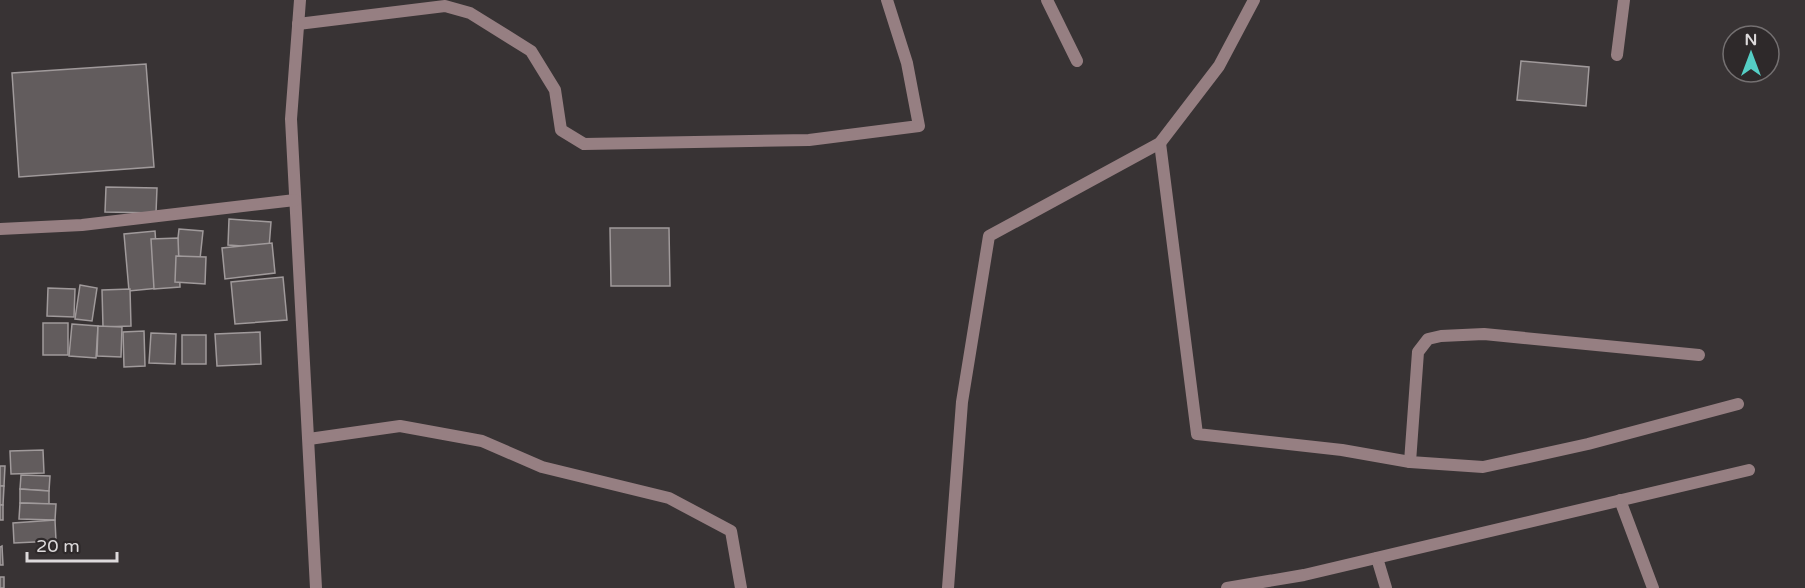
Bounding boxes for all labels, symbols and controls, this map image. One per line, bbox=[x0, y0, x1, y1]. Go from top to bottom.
north arrow bbox=[1721, 24, 1781, 84]
text: N bbox=[1745, 30, 1757, 50]
scale bar bbox=[27, 525, 117, 563]
text: 20 m bbox=[36, 535, 80, 557]

